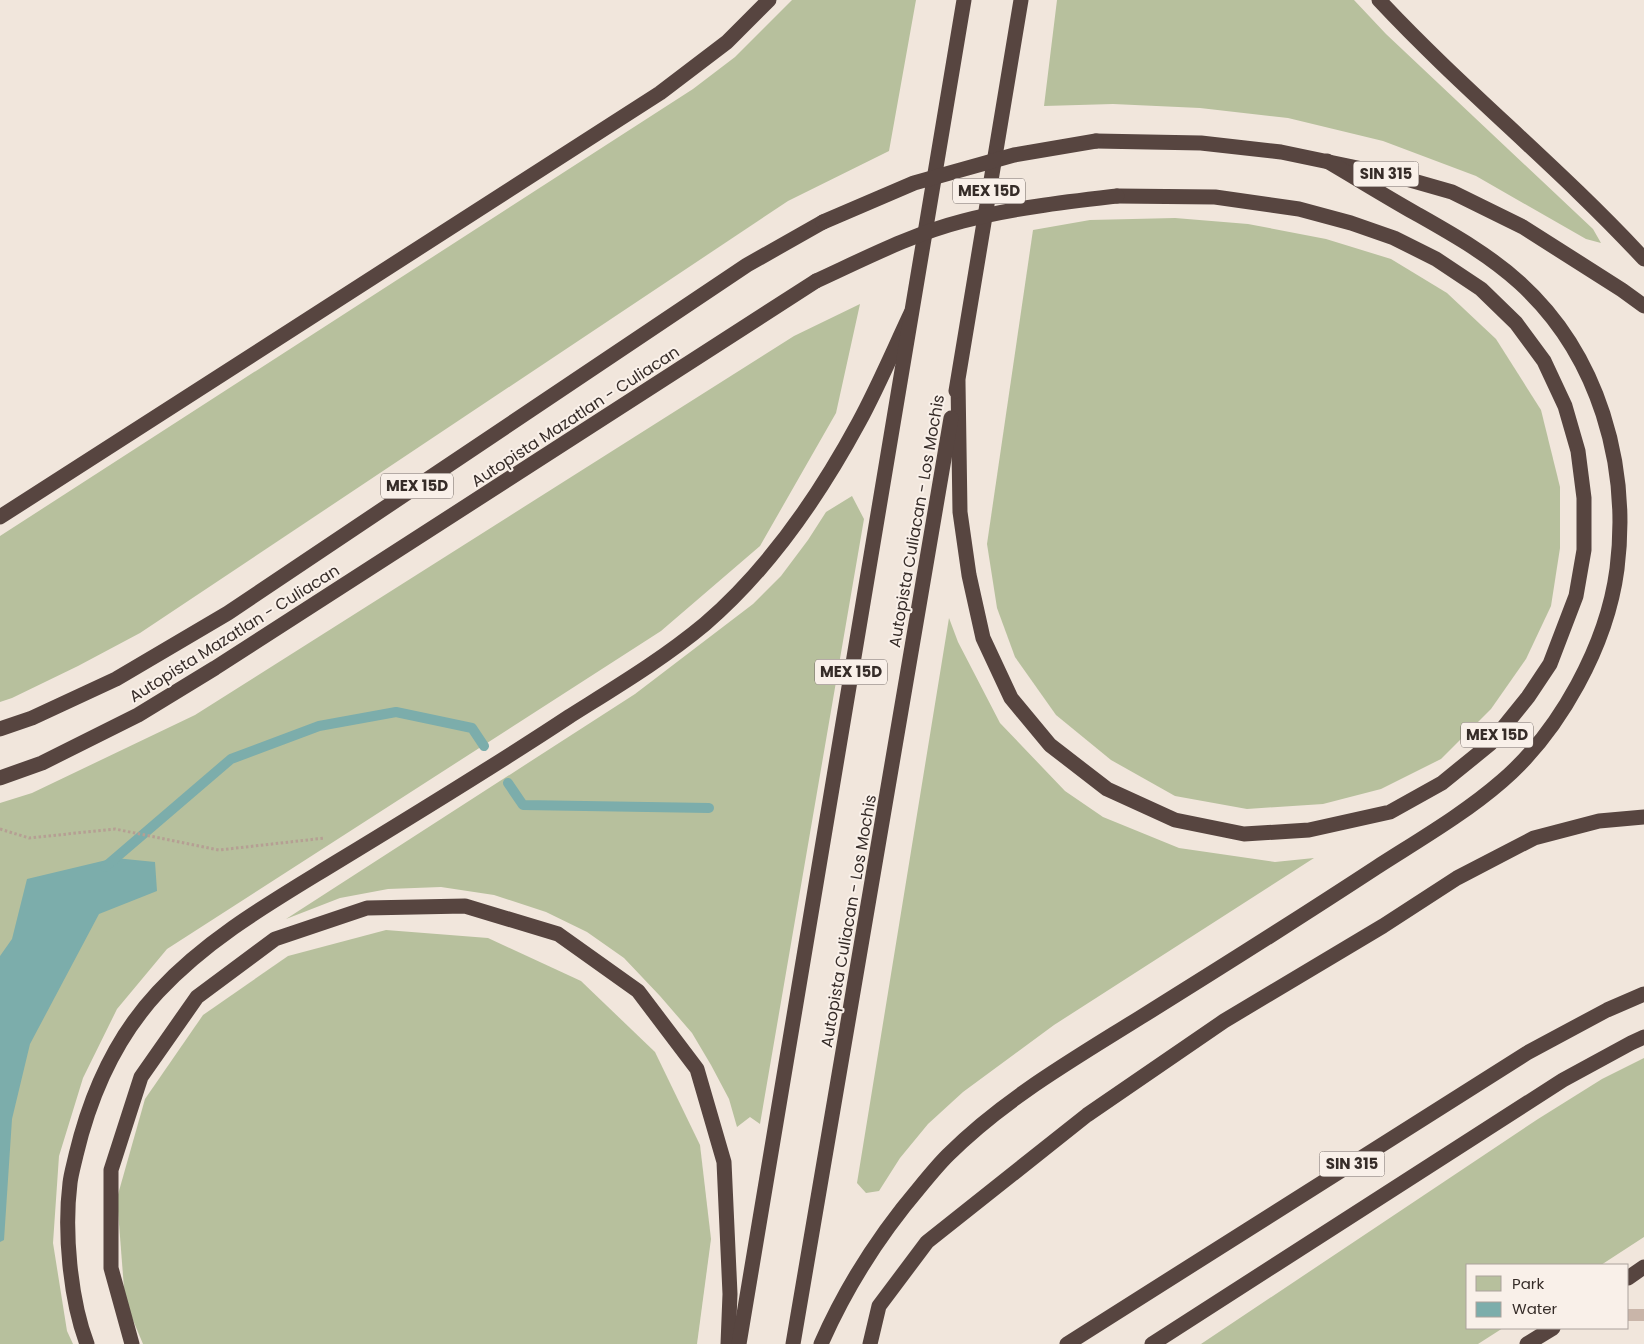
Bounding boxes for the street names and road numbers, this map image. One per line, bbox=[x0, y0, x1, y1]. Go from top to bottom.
road number: SIN 315 bbox=[1354, 162, 1418, 186]
road number: MEX 15D bbox=[953, 178, 1025, 204]
street label: Autopista Mazatlan - Culiacan bbox=[467, 340, 684, 493]
street label: Autopista Culiacan - Los Mochis bbox=[883, 393, 950, 649]
road number: MEX 15D bbox=[381, 474, 453, 498]
street label: Autopista Mazatlan - Culiacan bbox=[125, 559, 344, 708]
road number: MEX 15D bbox=[815, 660, 887, 684]
road number: MEX 15D bbox=[1461, 722, 1533, 748]
street label: Autopista Culiacan - Los Mochis bbox=[815, 793, 882, 1049]
road number: SIN 315 bbox=[1320, 1152, 1384, 1176]

